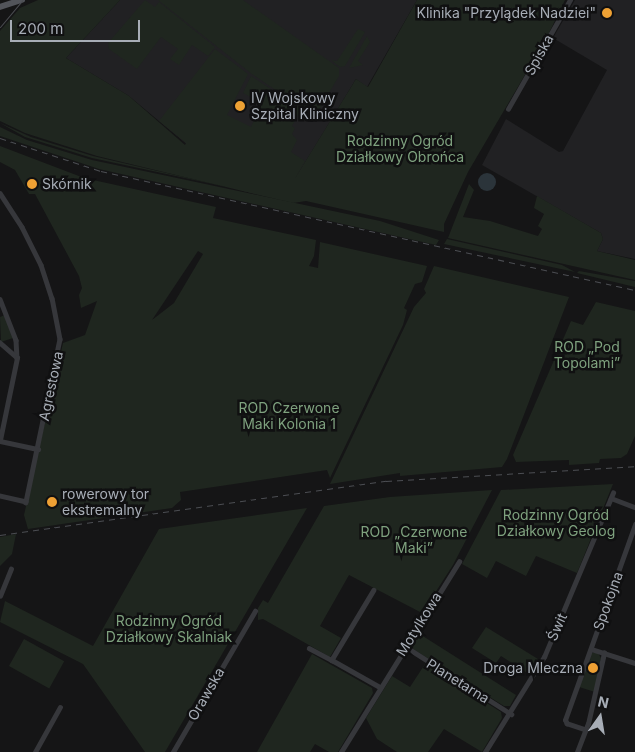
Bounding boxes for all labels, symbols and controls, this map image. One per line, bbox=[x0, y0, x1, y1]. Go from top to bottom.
place label: Klinika "Przylądek Nadziei" bbox=[416, 5, 596, 21]
marker: Klinika "Przylądek Nadziei" bbox=[600, 6, 614, 20]
scale bar bbox=[12, 10, 142, 42]
text: 200 m bbox=[18, 19, 63, 38]
street label: Spiska bbox=[521, 32, 557, 78]
place label: IV Wojskowy Szpital Kliniczny bbox=[251, 90, 359, 122]
marker: IV Wojskowy Szpital Kliniczny bbox=[233, 99, 247, 113]
park label: Rodzinny Ogród Działkowy Obrońca bbox=[336, 133, 464, 166]
place label: Skórnik bbox=[42, 176, 92, 192]
marker: Skórnik bbox=[26, 178, 38, 190]
park label: ROD „Pod Topolami” bbox=[554, 339, 620, 372]
street label: Agrestowa bbox=[35, 350, 67, 422]
park label: ROD Czerwone Maki Kolonia 1 bbox=[238, 400, 340, 432]
place label: rowerowy tor ekstremalny bbox=[62, 486, 149, 518]
marker: rowerowy tor ekstremalny bbox=[46, 496, 58, 508]
park label: Rodzinny Ogród Działkowy Geolog bbox=[497, 507, 615, 540]
park label: ROD „Czerwone Maki” bbox=[361, 524, 467, 556]
street label: Spokojna bbox=[590, 569, 626, 633]
street label: Motylkowa bbox=[393, 589, 445, 659]
street label: Świt bbox=[544, 611, 570, 643]
park label: Rodzinny Ogród Działkowy Skalniak bbox=[106, 613, 232, 646]
street label: Planetarna bbox=[424, 655, 492, 707]
place label: Droga Mleczna bbox=[483, 660, 583, 676]
marker: Droga Mleczna bbox=[587, 662, 599, 674]
street label: Orawska bbox=[184, 665, 228, 723]
north arrow bbox=[575, 692, 625, 742]
text: N bbox=[596, 692, 611, 711]

